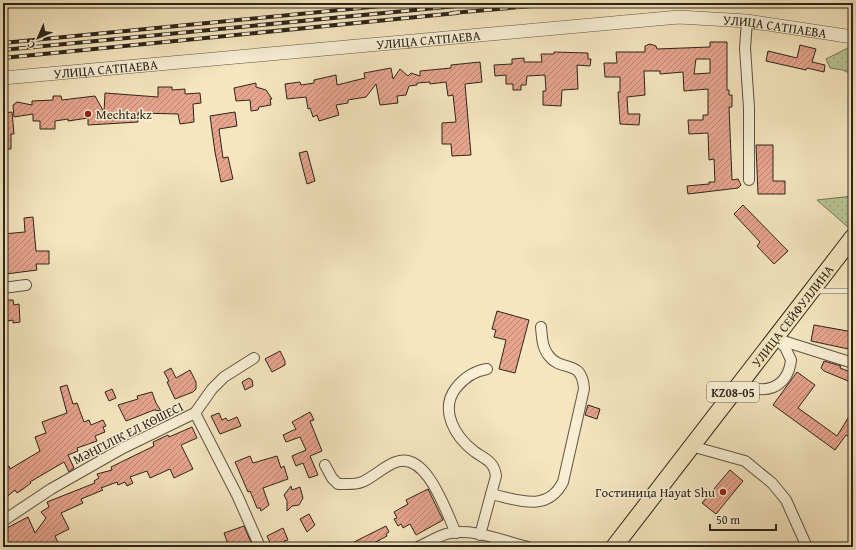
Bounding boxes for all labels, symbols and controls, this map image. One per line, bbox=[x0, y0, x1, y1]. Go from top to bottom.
street label: УЛИЦА САТПАЕВА bbox=[722, 10, 828, 42]
north arrow bbox=[18, 18, 58, 58]
street label: УЛИЦА САТПАЕВА bbox=[375, 25, 481, 54]
text: С bbox=[23, 37, 39, 53]
street label: УЛИЦА САТПАЕВА bbox=[53, 55, 159, 83]
place label: Mechta.kz bbox=[96, 105, 152, 124]
marker: Mechta.kz bbox=[83, 109, 93, 119]
street label: УЛИЦА СЕЙФУЛЛИНА bbox=[747, 260, 838, 371]
road number: KZ08-05 bbox=[707, 382, 759, 402]
street label: МӘҢГІЛІК ЕЛ КӨШЕСІ bbox=[70, 397, 186, 469]
place label: Гостиница Hayat Shu bbox=[595, 483, 715, 502]
marker: Гостиница Hayat Shu bbox=[718, 487, 728, 497]
scale bar bbox=[710, 506, 776, 532]
text: 50 m bbox=[716, 511, 740, 528]

